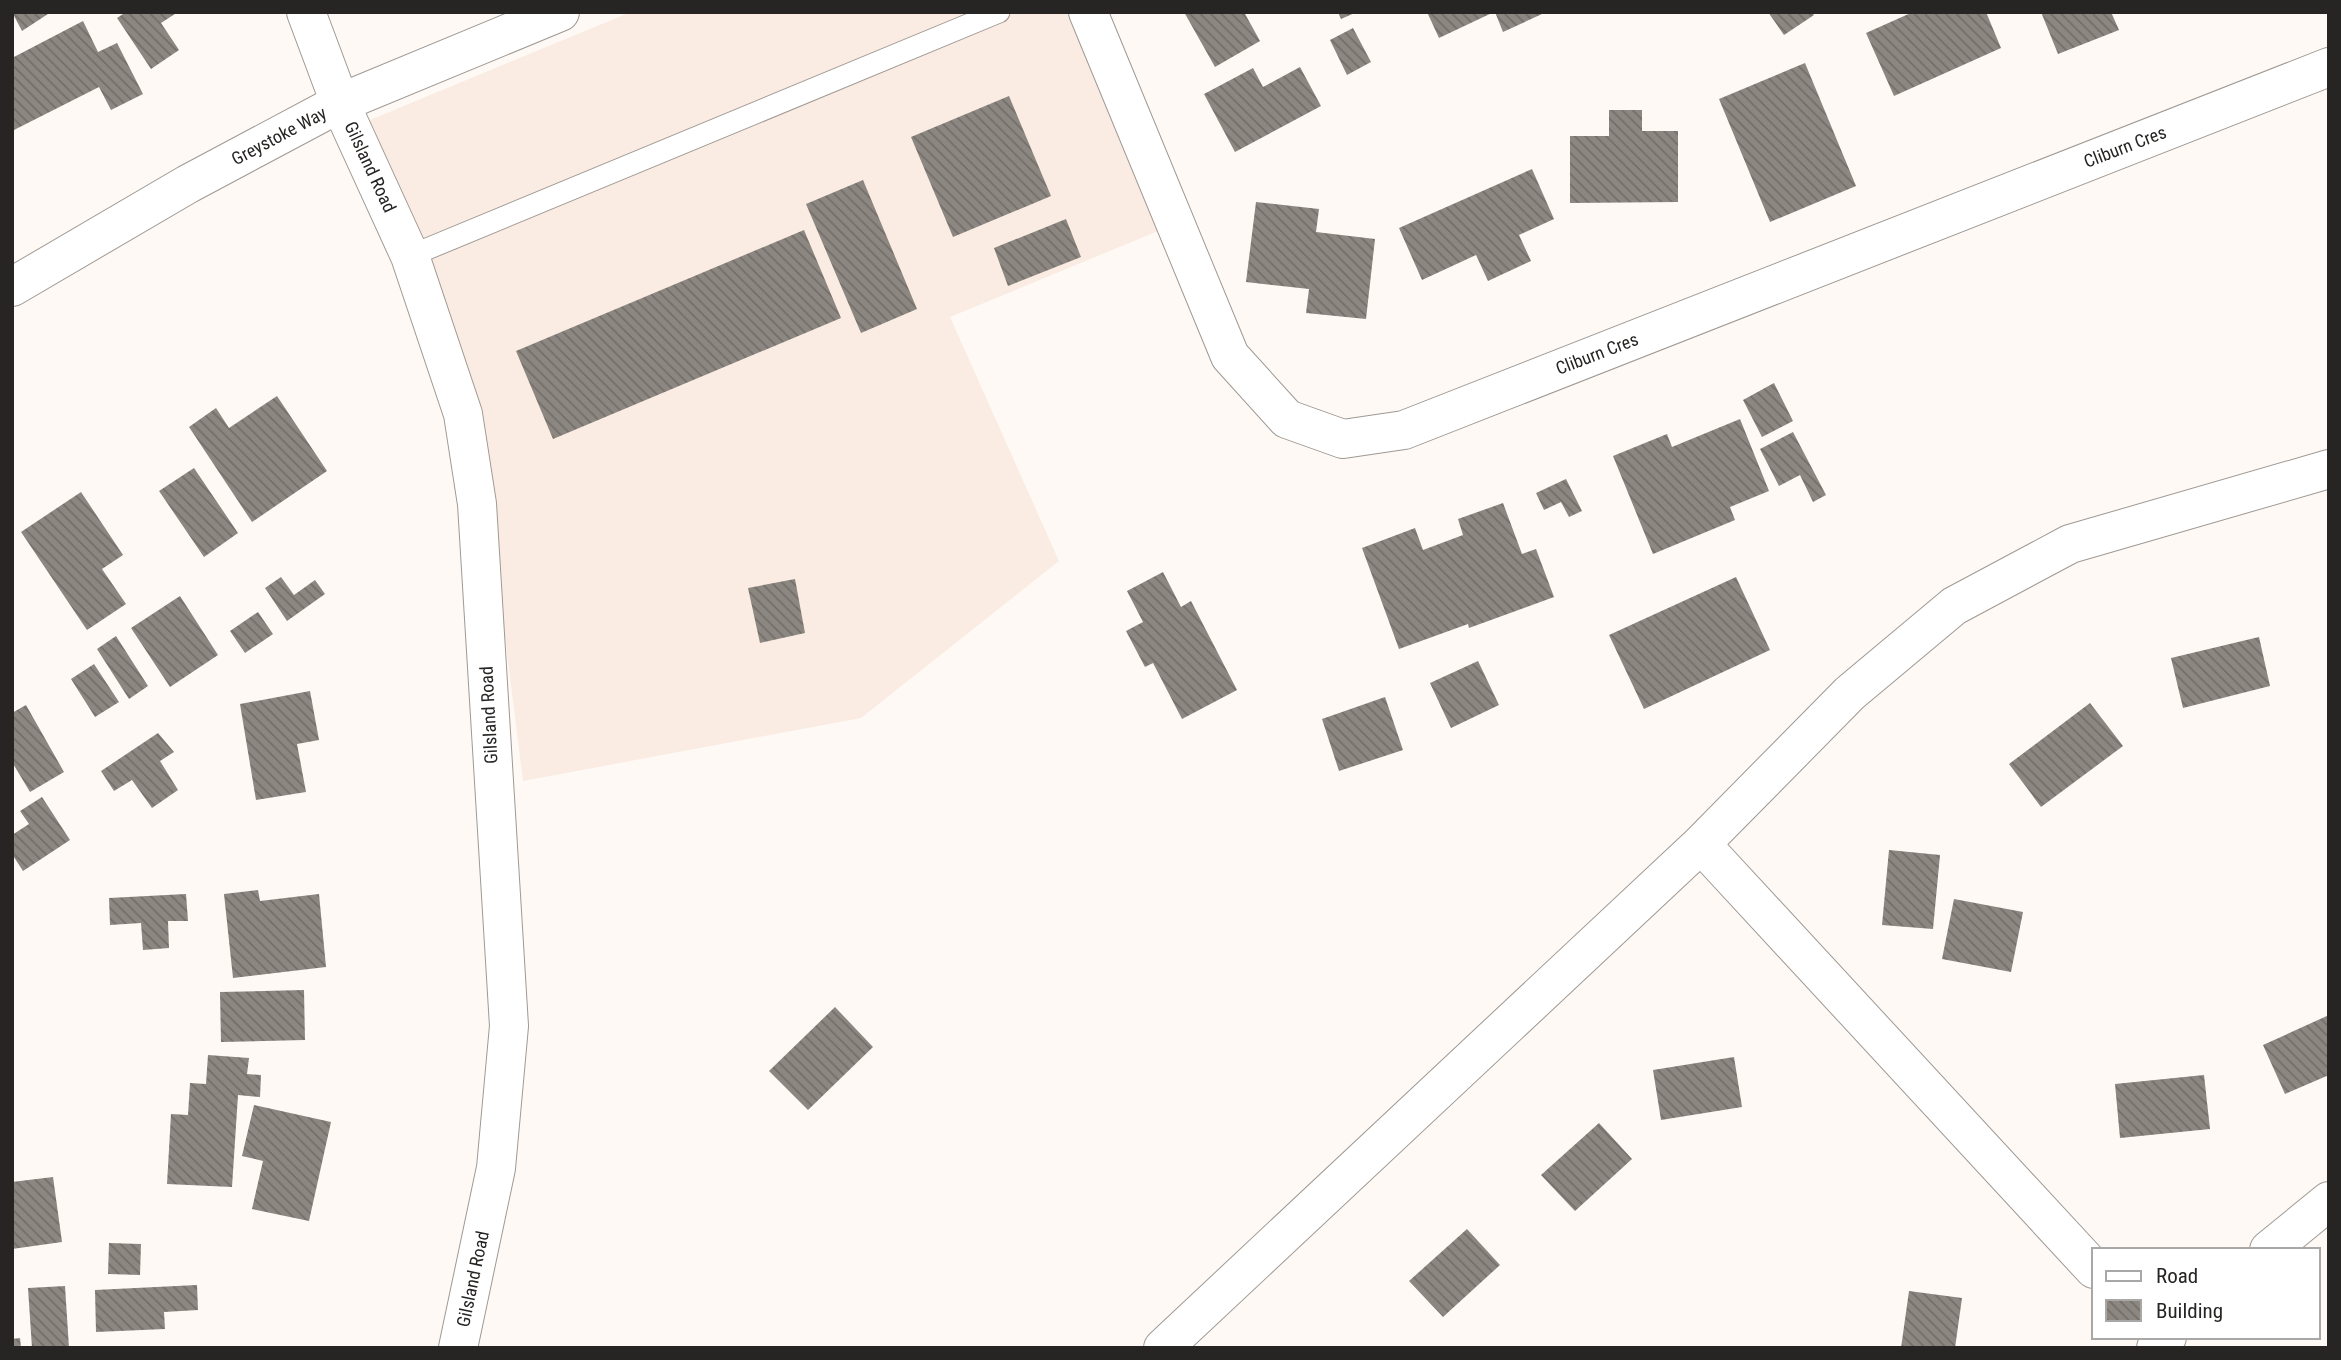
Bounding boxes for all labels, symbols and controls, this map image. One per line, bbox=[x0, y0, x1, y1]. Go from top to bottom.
street label: Greystoke Way bbox=[228, 102, 330, 169]
street label: Gilsland Road bbox=[340, 118, 401, 216]
street label: Cliburn Cres bbox=[2081, 121, 2169, 172]
street label: Cliburn Cres bbox=[1553, 328, 1641, 379]
street label: Gilsland Road bbox=[475, 666, 502, 764]
street label: Gilsland Road bbox=[452, 1229, 493, 1329]
legend bbox=[2092, 1248, 2320, 1339]
text: Road bbox=[2156, 1264, 2198, 1288]
text: Building bbox=[2156, 1299, 2223, 1323]

